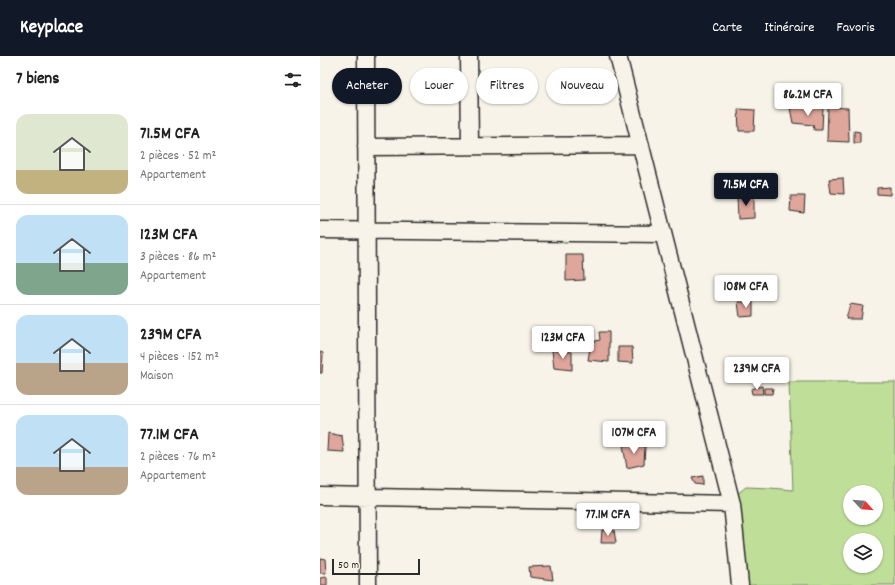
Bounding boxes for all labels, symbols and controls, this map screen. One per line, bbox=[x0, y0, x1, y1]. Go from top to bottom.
text: Keyplace bbox=[20, 15, 83, 42]
text: Carte bbox=[712, 18, 742, 38]
text: Itinéraire bbox=[764, 18, 814, 38]
text: Favoris bbox=[836, 18, 875, 38]
text: 7 biens bbox=[16, 68, 59, 92]
chip: Acheter bbox=[332, 68, 402, 104]
chip: Louer bbox=[410, 68, 468, 104]
chip: Filtres bbox=[476, 68, 538, 104]
chip: Nouveau bbox=[546, 68, 618, 104]
icon: filters bbox=[282, 69, 304, 91]
pin: 86.2M CFA bbox=[762, 83, 854, 117]
text: 86.2M CFA bbox=[783, 86, 833, 105]
text: 71.5M CFA bbox=[140, 123, 200, 147]
icon: home bbox=[48, 130, 96, 178]
text: 2 pièces · 52 m² bbox=[140, 147, 216, 166]
text: Appartement bbox=[140, 166, 206, 185]
pin: 71.5M CFA bbox=[700, 173, 792, 207]
text: 71.5M CFA bbox=[723, 176, 769, 195]
text: 123M CFA bbox=[140, 224, 198, 248]
icon: home bbox=[48, 231, 96, 279]
text: 3 pièces · 86 m² bbox=[140, 248, 216, 267]
text: Appartement bbox=[140, 267, 206, 286]
pin: 108M CFA bbox=[705, 275, 787, 309]
text: 108M CFA bbox=[723, 278, 769, 297]
text: 239M CFA bbox=[140, 324, 202, 348]
pin: 123M CFA bbox=[522, 326, 604, 360]
text: 123M CFA bbox=[541, 329, 585, 348]
icon: home bbox=[48, 331, 96, 379]
text: 4 pièces · 152 m² bbox=[140, 348, 219, 367]
pin: 239M CFA bbox=[716, 357, 798, 391]
text: 239M CFA bbox=[733, 360, 781, 379]
text: Maison bbox=[140, 367, 173, 386]
pin: 107M CFA bbox=[593, 421, 675, 455]
text: 77.1M CFA bbox=[140, 424, 199, 448]
text: 107M CFA bbox=[612, 424, 656, 443]
icon: home bbox=[48, 431, 96, 479]
text: 2 pièces · 76 m² bbox=[140, 448, 216, 467]
text: Appartement bbox=[140, 467, 206, 486]
north arrow bbox=[843, 485, 883, 525]
map controls bbox=[843, 485, 883, 573]
pin: 77.1M CFA bbox=[562, 503, 654, 537]
text: 77.1M CFA bbox=[586, 506, 630, 525]
button: layers bbox=[843, 533, 883, 573]
scale bar bbox=[332, 557, 420, 576]
text: 50 m bbox=[338, 558, 359, 574]

